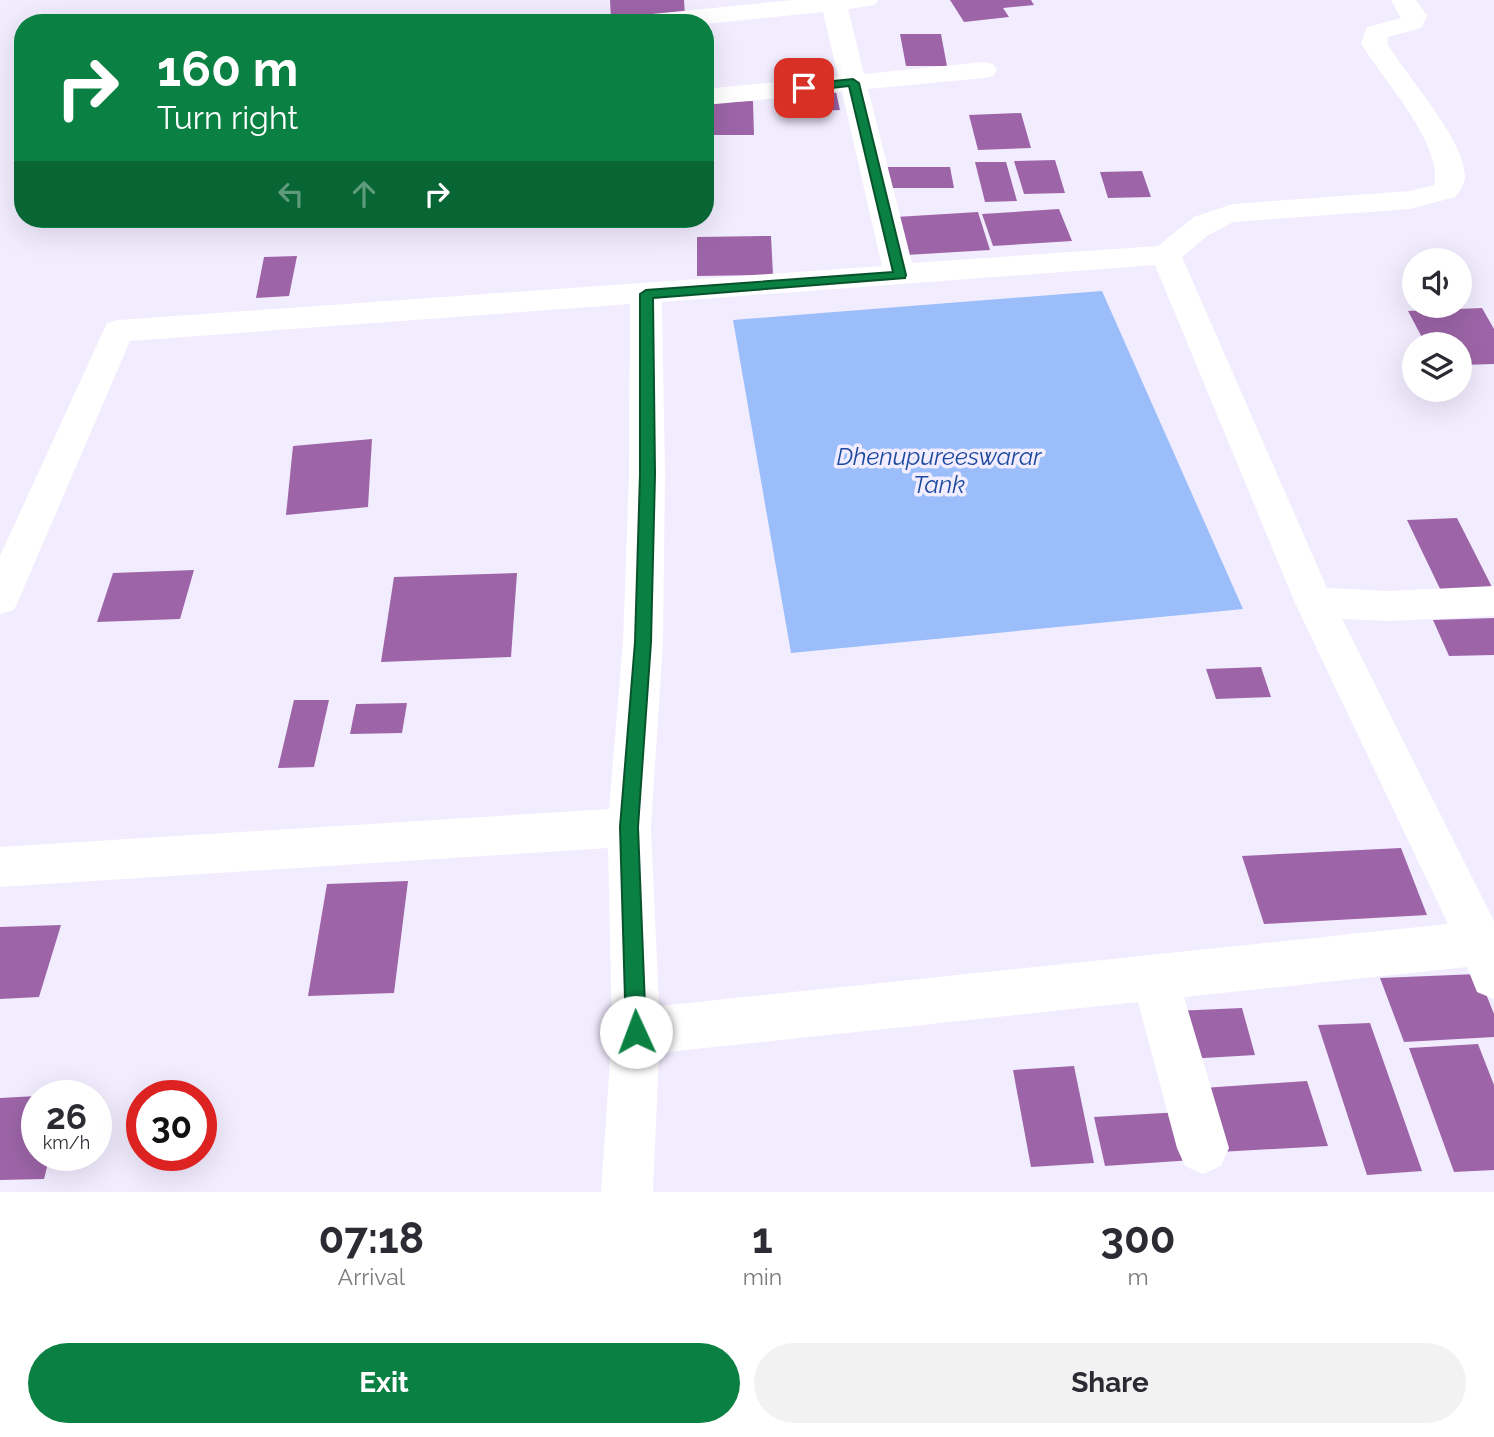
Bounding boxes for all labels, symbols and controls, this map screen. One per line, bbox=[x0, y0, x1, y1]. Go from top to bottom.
text: 160 m bbox=[157, 40, 298, 97]
icon: right bbox=[42, 42, 133, 133]
pin bbox=[774, 58, 834, 118]
icon: arrive bbox=[785, 69, 823, 107]
text: Turn right bbox=[157, 99, 298, 136]
icon: left bbox=[272, 175, 310, 213]
icon: ahead bbox=[345, 175, 383, 213]
icon: right bbox=[418, 175, 456, 213]
map controls bbox=[1402, 248, 1472, 402]
button: sound bbox=[1402, 248, 1472, 318]
button: layers bbox=[1402, 332, 1472, 402]
water label: Dhenupureeswarar Tank bbox=[836, 442, 1042, 499]
position arrow bbox=[599, 995, 673, 1069]
speed limit sign: 30 bbox=[126, 1080, 217, 1171]
text: 26 bbox=[46, 1096, 87, 1137]
text: km/h bbox=[43, 1132, 90, 1153]
text: 07:18 bbox=[318, 1214, 424, 1263]
text: 1 bbox=[752, 1214, 773, 1263]
text: 300 bbox=[1101, 1214, 1176, 1263]
text: Arrival bbox=[338, 1263, 405, 1290]
text: min bbox=[743, 1263, 782, 1290]
text: m bbox=[1128, 1263, 1149, 1290]
button: Exit bbox=[28, 1343, 740, 1423]
button: Share bbox=[754, 1343, 1466, 1423]

